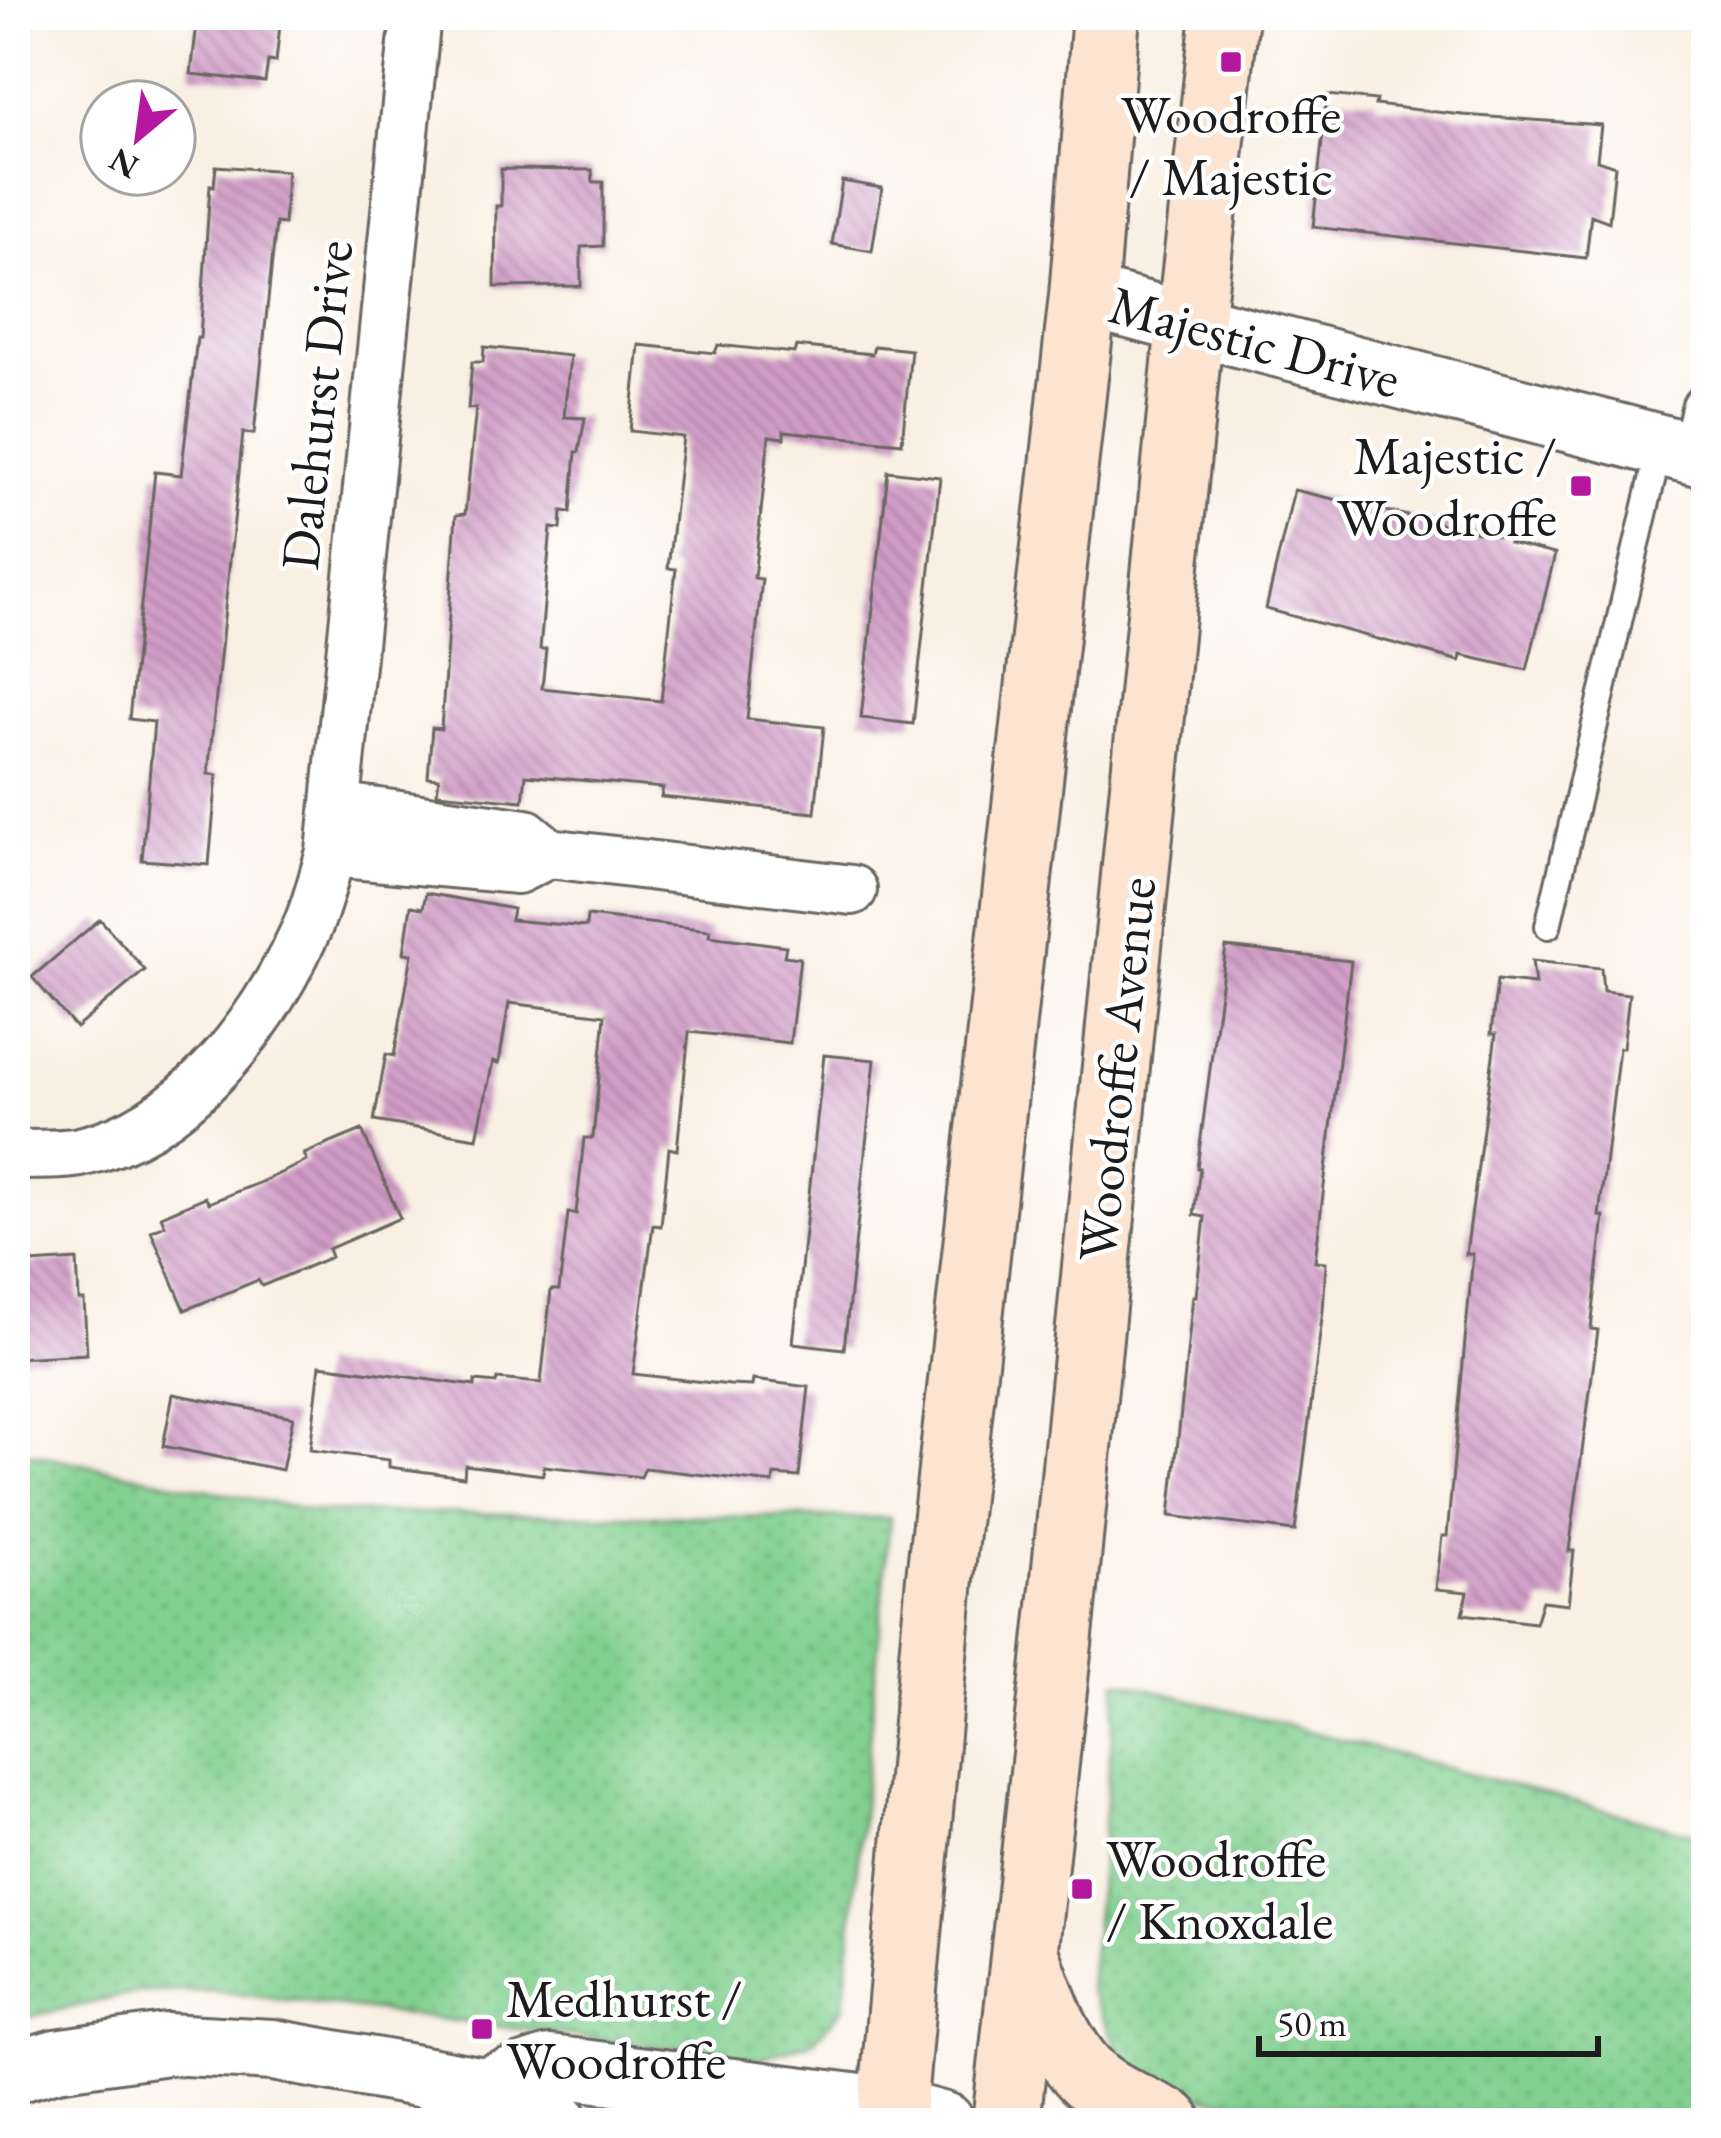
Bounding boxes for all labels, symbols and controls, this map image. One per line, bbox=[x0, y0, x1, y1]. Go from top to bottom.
marker: Woodroffe / Majestic bbox=[1218, 49, 1244, 75]
north arrow bbox=[78, 78, 198, 198]
place label: Woodroffe / Majestic bbox=[1121, 79, 1341, 211]
text: N bbox=[101, 138, 146, 189]
street label: Dalehurst Drive bbox=[264, 237, 368, 573]
street label: Majestic Drive bbox=[1102, 269, 1408, 413]
place label: Majestic / Woodroffe bbox=[1337, 420, 1557, 552]
marker: Majestic / Woodroffe bbox=[1568, 473, 1594, 499]
street label: Woodroffe Avenue bbox=[1061, 873, 1171, 1265]
place label: Woodroffe / Knoxdale bbox=[1106, 1823, 1333, 1955]
marker: Woodroffe / Knoxdale bbox=[1069, 1876, 1095, 1902]
place label: Medhurst / Woodroffe bbox=[506, 1963, 742, 2095]
scale bar bbox=[1259, 1982, 1598, 2056]
text: 50 m bbox=[1277, 2000, 1347, 2047]
marker: Medhurst / Woodroffe bbox=[469, 2016, 495, 2042]

